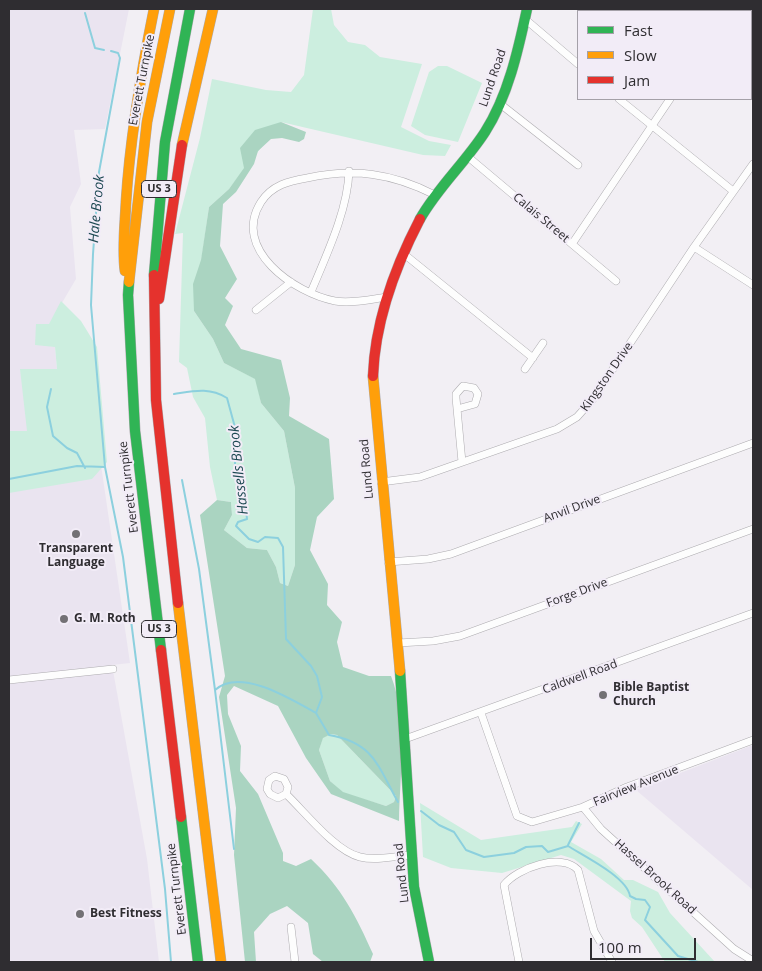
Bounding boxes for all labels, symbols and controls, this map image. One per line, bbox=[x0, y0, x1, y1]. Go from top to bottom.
legend bbox=[577, 10, 752, 100]
text: Fast bbox=[624, 20, 653, 40]
street label: Everett Turnpike bbox=[126, 33, 158, 127]
text: Slow bbox=[624, 45, 657, 65]
street label: Lund Road bbox=[476, 47, 510, 109]
text: Jam bbox=[624, 70, 650, 90]
water label: Hale Brook bbox=[86, 174, 108, 244]
road number: US 3 bbox=[142, 180, 176, 198]
street label: Calais Street bbox=[510, 190, 572, 246]
street label: Kingston Drive bbox=[578, 340, 636, 414]
water label: Hassells Brook bbox=[226, 424, 252, 516]
street label: Lund Road bbox=[357, 438, 377, 500]
street label: Everett Turnpike bbox=[116, 440, 142, 534]
street label: Anvil Drive bbox=[542, 492, 602, 526]
marker: Transparent Language bbox=[70, 528, 82, 540]
place label: Transparent Language bbox=[39, 542, 113, 570]
street label: Forge Drive bbox=[544, 575, 610, 611]
place label: G. M. Roth bbox=[74, 612, 136, 626]
marker: G. M. Roth bbox=[58, 613, 70, 625]
road number: US 3 bbox=[142, 620, 176, 638]
street label: Caldwell Road bbox=[541, 657, 619, 697]
place label: Bible Baptist Church bbox=[613, 681, 689, 709]
marker: Bible Baptist Church bbox=[597, 689, 609, 701]
street label: Fairview Avenue bbox=[591, 762, 681, 810]
street label: Hassel Brook Road bbox=[611, 837, 699, 917]
street label: Everett Turnpike bbox=[164, 842, 190, 936]
street label: Lund Road bbox=[392, 842, 412, 904]
place label: Best Fitness bbox=[90, 907, 162, 921]
marker: Best Fitness bbox=[74, 908, 86, 920]
scale bar bbox=[592, 928, 698, 960]
text: 100 m bbox=[598, 937, 642, 957]

